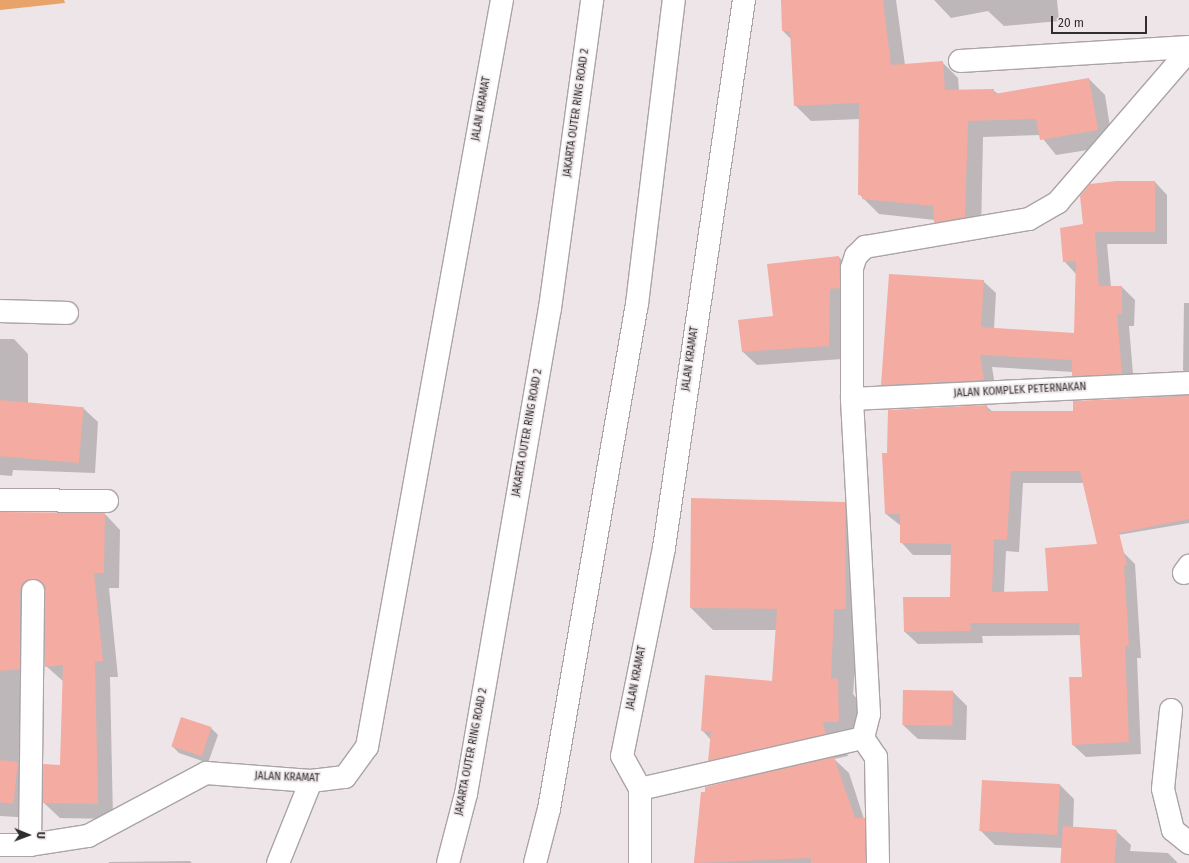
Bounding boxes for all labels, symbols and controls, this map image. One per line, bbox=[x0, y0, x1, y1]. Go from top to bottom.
scale bar bbox=[1053, 8, 1149, 34]
text: 20 m bbox=[1058, 16, 1084, 30]
street label: JAKARTA OUTER RING ROAD 2 bbox=[562, 48, 592, 178]
street label: JALAN KRAMAT bbox=[470, 76, 494, 142]
street label: JALAN KRAMAT bbox=[681, 326, 701, 392]
street label: JAKARTA OUTER RING ROAD 2 bbox=[511, 368, 545, 498]
street label: JALAN KOMPLEK PETERNAKAN bbox=[953, 382, 1087, 400]
street label: JALAN KRAMAT bbox=[625, 645, 649, 711]
street label: JAKARTA OUTER RING ROAD 2 bbox=[454, 687, 490, 817]
street label: JALAN KRAMAT bbox=[254, 771, 320, 785]
north arrow bbox=[8, 815, 48, 855]
text: U bbox=[34, 832, 47, 839]

